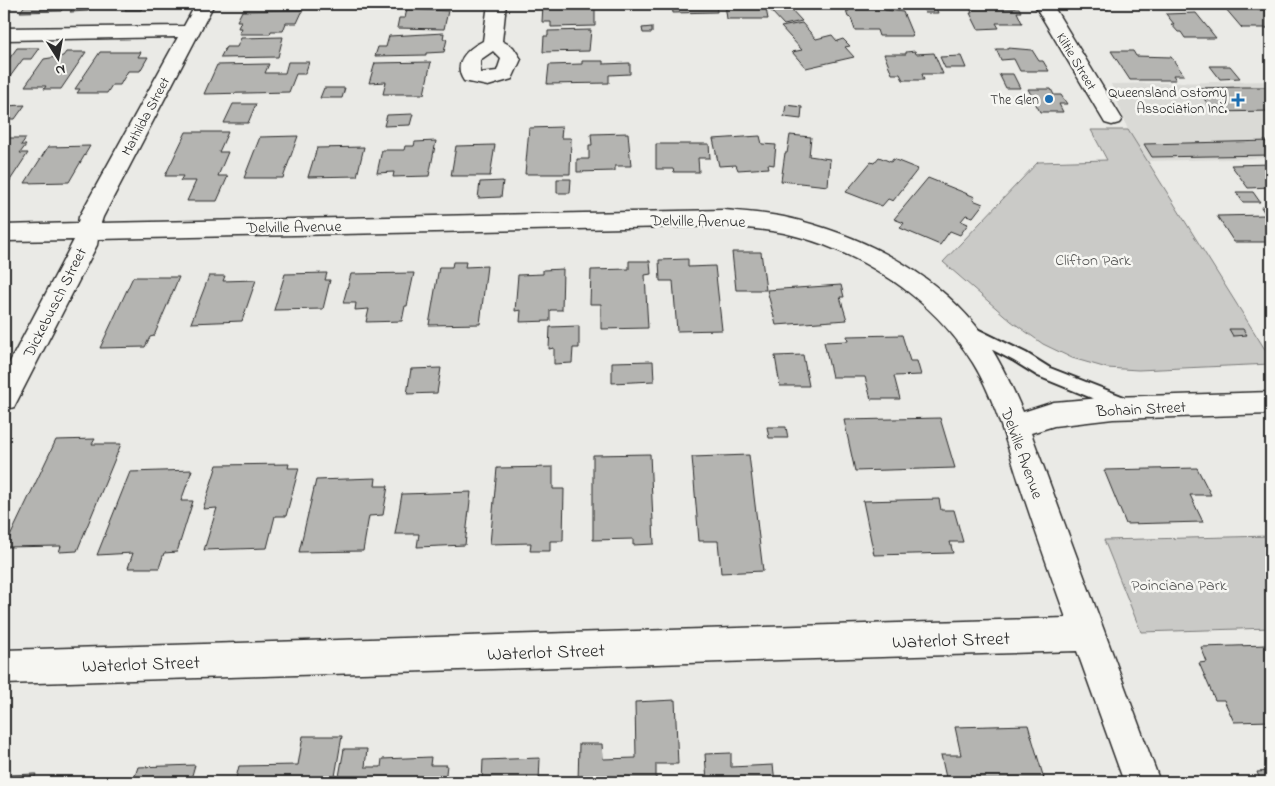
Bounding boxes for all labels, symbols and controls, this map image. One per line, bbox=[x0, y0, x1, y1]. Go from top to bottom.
street label: Kiltie Street bbox=[1050, 29, 1101, 95]
north arrow bbox=[32, 32, 82, 82]
text: N bbox=[54, 58, 67, 80]
street label: Mathilda Street bbox=[117, 73, 176, 160]
place label: Queensland Ostomy Association Inc. bbox=[1108, 83, 1227, 120]
place label: The Glen bbox=[990, 90, 1039, 111]
marker: The Glen bbox=[1043, 93, 1055, 105]
marker: Queensland Ostomy Association Inc. bbox=[1231, 93, 1245, 107]
street label: Delville Avenue bbox=[649, 209, 747, 235]
street label: Delville Avenue bbox=[245, 215, 343, 241]
street label: Dickebusch Street bbox=[17, 243, 94, 363]
park label: Clifton Park bbox=[1055, 249, 1132, 273]
street label: Bohain Street bbox=[1095, 396, 1187, 424]
street label: Delville Avenue bbox=[993, 404, 1049, 503]
park label: Poinciana Park bbox=[1131, 574, 1228, 598]
street label: Waterlot Street bbox=[892, 626, 1011, 657]
street label: Waterlot Street bbox=[487, 638, 606, 669]
street label: Waterlot Street bbox=[82, 650, 201, 681]

